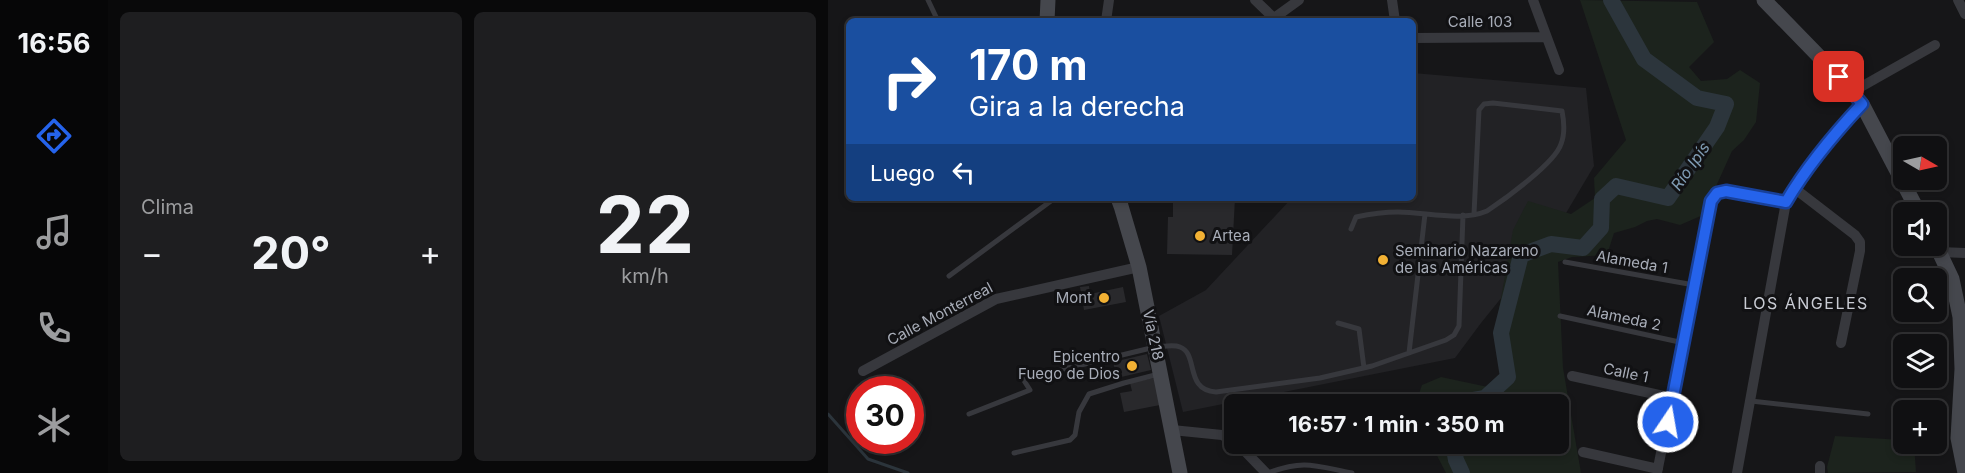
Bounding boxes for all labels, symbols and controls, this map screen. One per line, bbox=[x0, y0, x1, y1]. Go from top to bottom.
street label: Calle 103 bbox=[1448, 12, 1512, 31]
text: 16:56 bbox=[18, 27, 90, 60]
text: 170 m bbox=[969, 39, 1087, 90]
icon: right bbox=[870, 42, 948, 120]
pin bbox=[1813, 51, 1864, 102]
icon: arrive bbox=[1822, 60, 1855, 93]
text: Gira a la derecha bbox=[969, 90, 1185, 123]
icon: directions bbox=[33, 115, 75, 157]
north arrow bbox=[1893, 136, 1947, 190]
map controls bbox=[1893, 136, 1947, 454]
water label: Río Ipís bbox=[1666, 138, 1714, 194]
icon: left bbox=[947, 156, 980, 189]
text: Luego bbox=[870, 160, 935, 186]
text: 22 bbox=[596, 177, 694, 272]
text: Clima bbox=[141, 195, 194, 219]
button: sound bbox=[1893, 202, 1947, 256]
icon: music bbox=[33, 211, 75, 253]
text: 20° bbox=[251, 225, 331, 280]
place label: Artea bbox=[1212, 226, 1250, 245]
marker: Artea bbox=[1193, 229, 1207, 243]
text: − bbox=[141, 233, 163, 273]
text: + bbox=[419, 233, 441, 273]
place label: Seminario Nazareno de las Américas bbox=[1395, 241, 1539, 277]
street label: Alameda 1 bbox=[1595, 246, 1669, 277]
marker: Seminario Nazareno de las Américas bbox=[1376, 253, 1390, 267]
text: km/h bbox=[621, 264, 669, 288]
button: search bbox=[1893, 268, 1947, 322]
street label: Calle Monterreal bbox=[884, 278, 996, 349]
place label: Mont bbox=[1056, 288, 1092, 307]
marker: Mont bbox=[1097, 291, 1111, 305]
district label: LOS ÁNGELES bbox=[1743, 293, 1869, 313]
street label: Alameda 2 bbox=[1585, 300, 1663, 335]
icon: phone bbox=[33, 307, 75, 349]
street label: Vía 218 bbox=[1139, 308, 1168, 362]
button: layers bbox=[1893, 334, 1947, 388]
place label: Epicentro Fuego de Dios bbox=[1018, 347, 1120, 383]
street label: Calle 1 bbox=[1602, 358, 1650, 387]
marker: Epicentro Fuego de Dios bbox=[1125, 359, 1139, 373]
speed limit sign: 30 bbox=[846, 376, 924, 454]
position arrow bbox=[1636, 390, 1700, 454]
button: + bbox=[1893, 400, 1947, 454]
icon: climate bbox=[33, 404, 75, 446]
text: 16:57 · 1 min · 350 m bbox=[1288, 411, 1505, 437]

